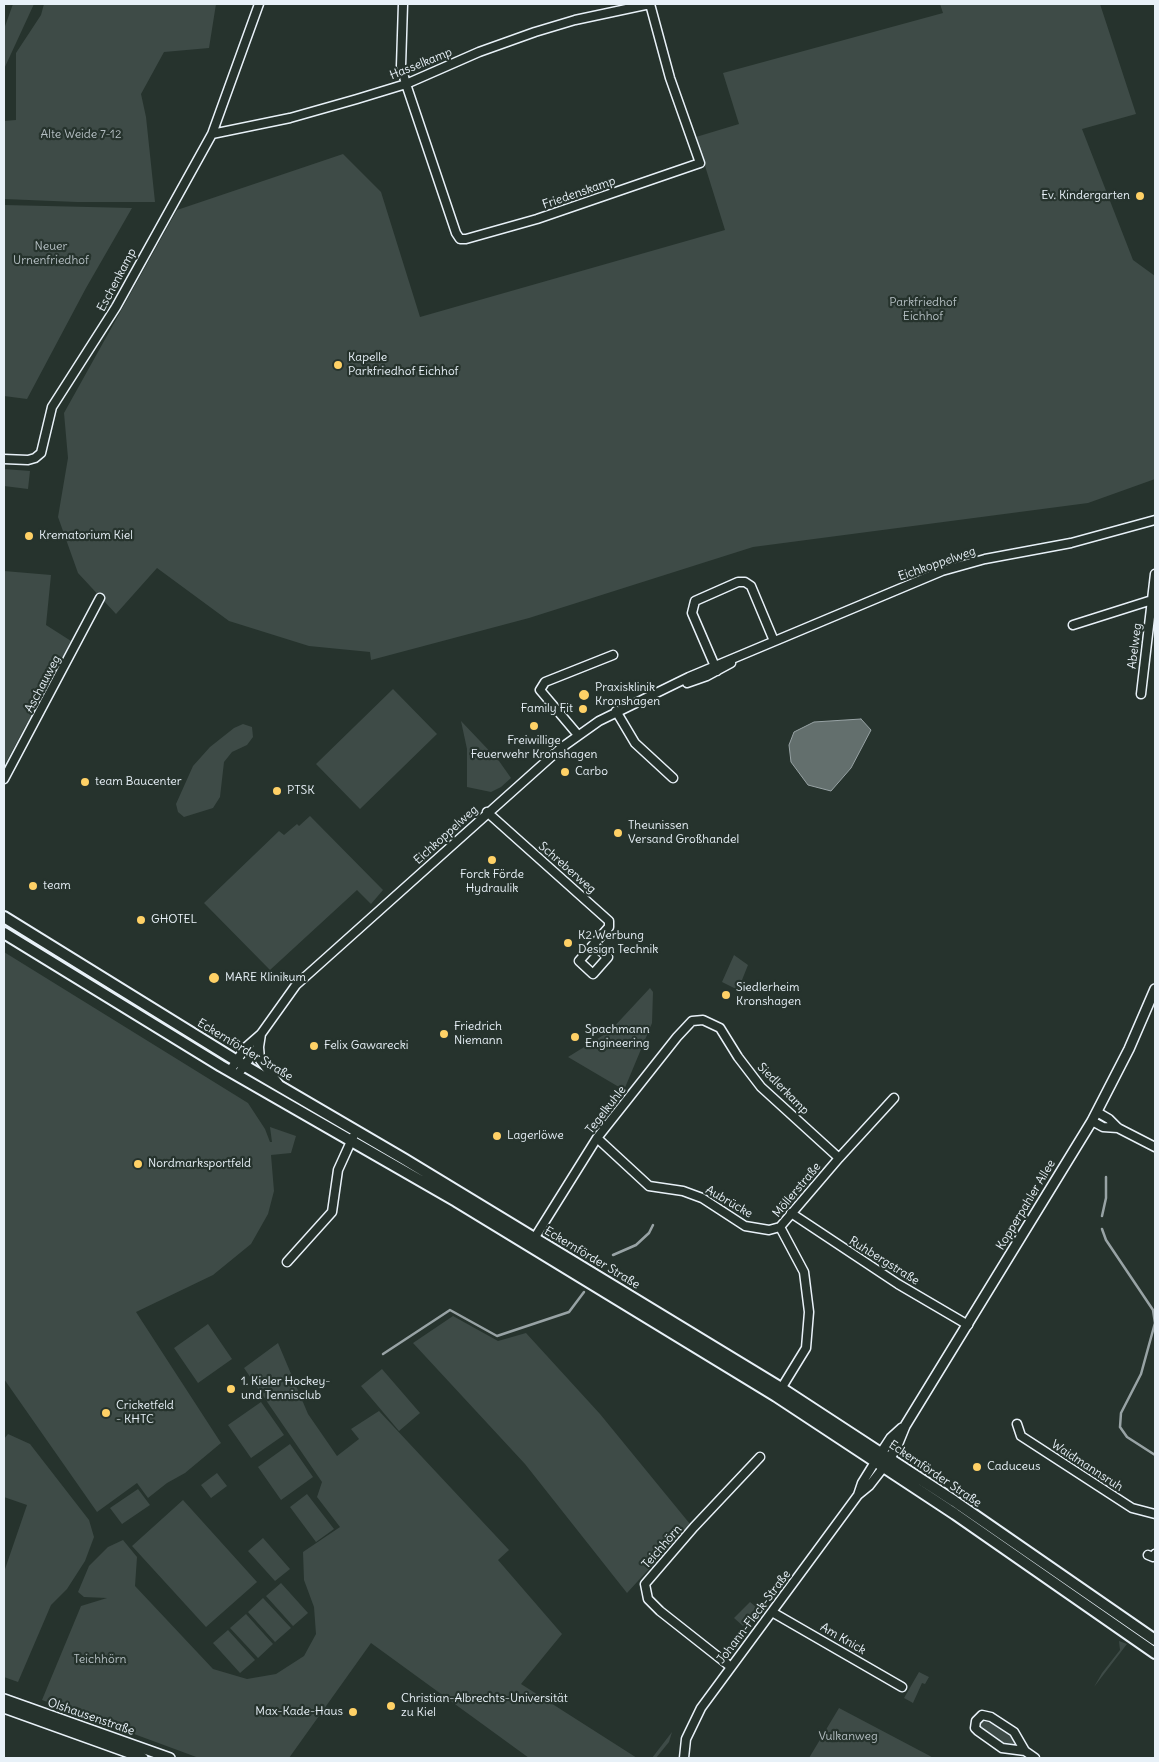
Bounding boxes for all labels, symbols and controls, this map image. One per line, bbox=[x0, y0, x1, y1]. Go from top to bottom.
street label: Hasselkamp bbox=[388, 45, 454, 83]
park label: Alte Weide 7-12 bbox=[41, 128, 121, 142]
street label: Friedenskamp bbox=[541, 174, 617, 212]
place label: Ev. Kindergarten bbox=[1041, 189, 1130, 203]
marker: Ev. Kindergarten bbox=[1134, 190, 1146, 202]
park label: Neuer Urnenfriedhof bbox=[13, 240, 89, 268]
street label: Eschenkamp bbox=[94, 246, 140, 314]
park label: Parkfriedhof Eichhof bbox=[889, 296, 957, 324]
place label: Kapelle Parkfriedhof Eichhof bbox=[348, 351, 458, 379]
marker: Kapelle Parkfriedhof Eichhof bbox=[332, 359, 344, 371]
place label: Krematorium Kiel bbox=[39, 529, 133, 543]
marker: Krematorium Kiel bbox=[23, 530, 35, 542]
street label: Eichkoppelweg bbox=[896, 544, 978, 584]
street label: Abelweg bbox=[1125, 622, 1145, 670]
street label: Aschauweg bbox=[22, 653, 64, 715]
place label: Praxisklinik Kronshagen bbox=[595, 681, 660, 709]
marker: Praxisklinik Kronshagen bbox=[577, 688, 591, 702]
place label: Family Fit bbox=[521, 702, 573, 716]
marker: Family Fit bbox=[577, 703, 589, 715]
marker: Freiwillige Feuerwehr Kronshagen bbox=[528, 720, 540, 732]
place label: Freiwillige Feuerwehr Kronshagen bbox=[471, 734, 597, 762]
place label: Carbo bbox=[575, 765, 608, 779]
marker: Carbo bbox=[559, 766, 571, 778]
place label: team Baucenter bbox=[95, 775, 182, 789]
marker: team Baucenter bbox=[79, 776, 91, 788]
place label: PTSK bbox=[287, 784, 315, 798]
marker: PTSK bbox=[271, 785, 283, 797]
street label: Eichkoppelweg bbox=[411, 803, 481, 867]
place label: Theunissen Versand Großhandel bbox=[628, 819, 739, 847]
marker: Theunissen Versand Großhandel bbox=[612, 827, 624, 839]
street label: Schreberweg bbox=[535, 839, 599, 897]
marker: Forck Förde Hydraulik bbox=[486, 854, 498, 866]
place label: Forck Förde Hydraulik bbox=[460, 868, 524, 896]
place label: team bbox=[43, 879, 71, 893]
marker: team bbox=[27, 880, 39, 892]
place label: GHOTEL bbox=[151, 913, 197, 927]
marker: GHOTEL bbox=[135, 914, 147, 926]
place label: K2 Werbung Design Technik bbox=[578, 929, 658, 957]
marker: K2 Werbung Design Technik bbox=[562, 937, 574, 949]
marker: MARE Klinikum bbox=[207, 971, 221, 985]
place label: MARE Klinikum bbox=[225, 971, 306, 985]
place label: Siedlerheim Kronshagen bbox=[736, 981, 801, 1009]
marker: Siedlerheim Kronshagen bbox=[720, 989, 732, 1001]
street label: Eckernförder Straße bbox=[195, 1016, 295, 1084]
place label: Friedrich Niemann bbox=[454, 1020, 503, 1048]
place label: Spachmann Engineering bbox=[585, 1023, 650, 1051]
marker: Friedrich Niemann bbox=[438, 1028, 450, 1040]
marker: Spachmann Engineering bbox=[569, 1031, 581, 1043]
place label: Felix Gawarecki bbox=[324, 1039, 408, 1053]
marker: Felix Gawarecki bbox=[308, 1040, 320, 1052]
street label: Siedlerkamp bbox=[754, 1060, 812, 1118]
street label: Tegelkuhle bbox=[583, 1083, 629, 1137]
place label: Lagerlöwe bbox=[507, 1129, 564, 1143]
marker: Lagerlöwe bbox=[491, 1130, 503, 1142]
place label: Nordmarksportfeld bbox=[148, 1157, 251, 1171]
street label: Kopperpahler Allee bbox=[993, 1157, 1059, 1253]
marker: Nordmarksportfeld bbox=[132, 1158, 144, 1170]
street label: Möllerstraße bbox=[770, 1160, 824, 1220]
street label: Aubrücke bbox=[703, 1183, 755, 1221]
street label: Eckernförder Straße bbox=[542, 1224, 642, 1292]
street label: Ruhbergstraße bbox=[846, 1234, 922, 1288]
place label: 1. Kieler Hockey- und Tennisclub bbox=[241, 1375, 330, 1403]
marker: 1. Kieler Hockey- und Tennisclub bbox=[225, 1383, 237, 1395]
place label: Cricketfeld - KHTC bbox=[116, 1399, 174, 1427]
marker: Cricketfeld - KHTC bbox=[100, 1407, 112, 1419]
street label: Waidmannsruh bbox=[1048, 1437, 1126, 1495]
street label: Eckernförder Straße bbox=[886, 1438, 984, 1510]
place label: Caduceus bbox=[987, 1460, 1040, 1474]
marker: Caduceus bbox=[971, 1461, 983, 1473]
street label: Teichhörn bbox=[639, 1522, 685, 1572]
street label: Johann-Fleck-Straße bbox=[714, 1567, 794, 1667]
street label: Am Knick bbox=[818, 1620, 868, 1658]
park label: Teichhörn bbox=[73, 1653, 127, 1667]
place label: Christian-Albrechts-Universität zu Kiel bbox=[401, 1692, 568, 1720]
street label: Olshausenstraße bbox=[46, 1695, 136, 1739]
marker: Christian-Albrechts-Universität zu Kiel bbox=[385, 1700, 397, 1712]
place label: Max-Kade-Haus bbox=[255, 1705, 343, 1719]
marker: Max-Kade-Haus bbox=[347, 1706, 359, 1718]
park label: Vulkanweg bbox=[818, 1730, 878, 1744]

